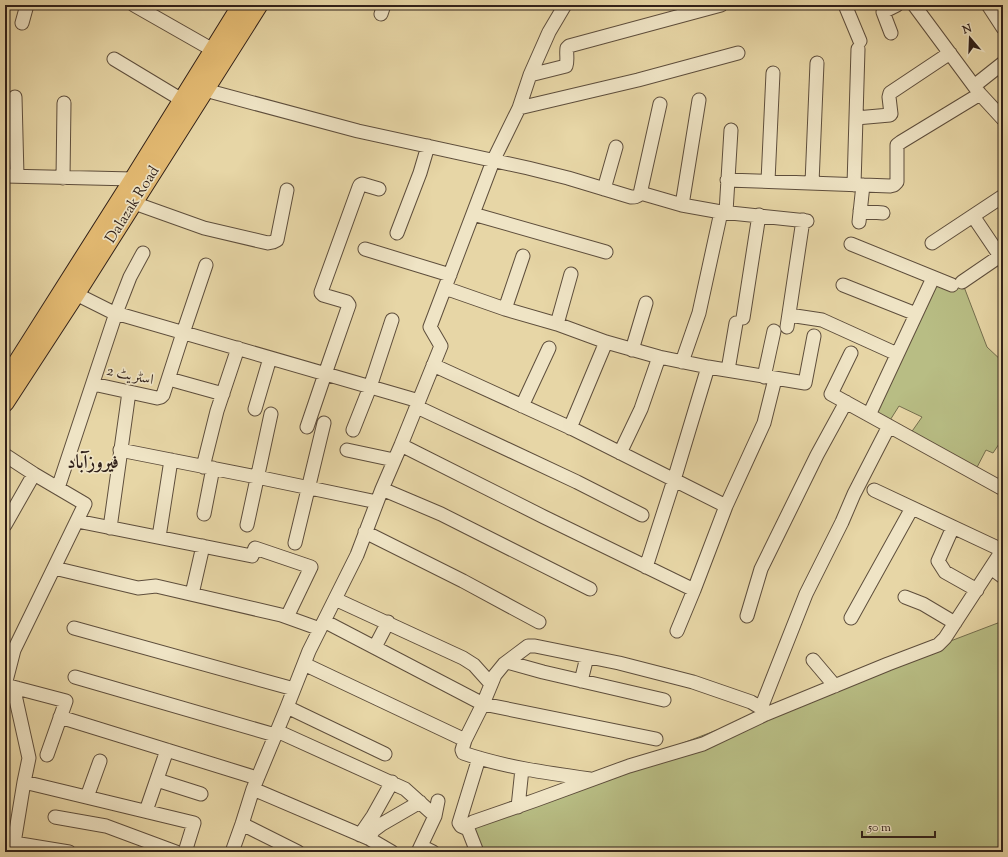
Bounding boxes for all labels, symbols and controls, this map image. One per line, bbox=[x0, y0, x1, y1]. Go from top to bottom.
north arrow bbox=[950, 18, 990, 58]
text: N bbox=[959, 20, 974, 39]
street label: Dalazak Road bbox=[101, 162, 165, 248]
street label: اسٹریٹ 2 bbox=[105, 361, 155, 391]
district label: فیروزآباد bbox=[67, 450, 119, 477]
scale bar bbox=[862, 813, 935, 839]
text: 50 m bbox=[867, 819, 891, 837]

